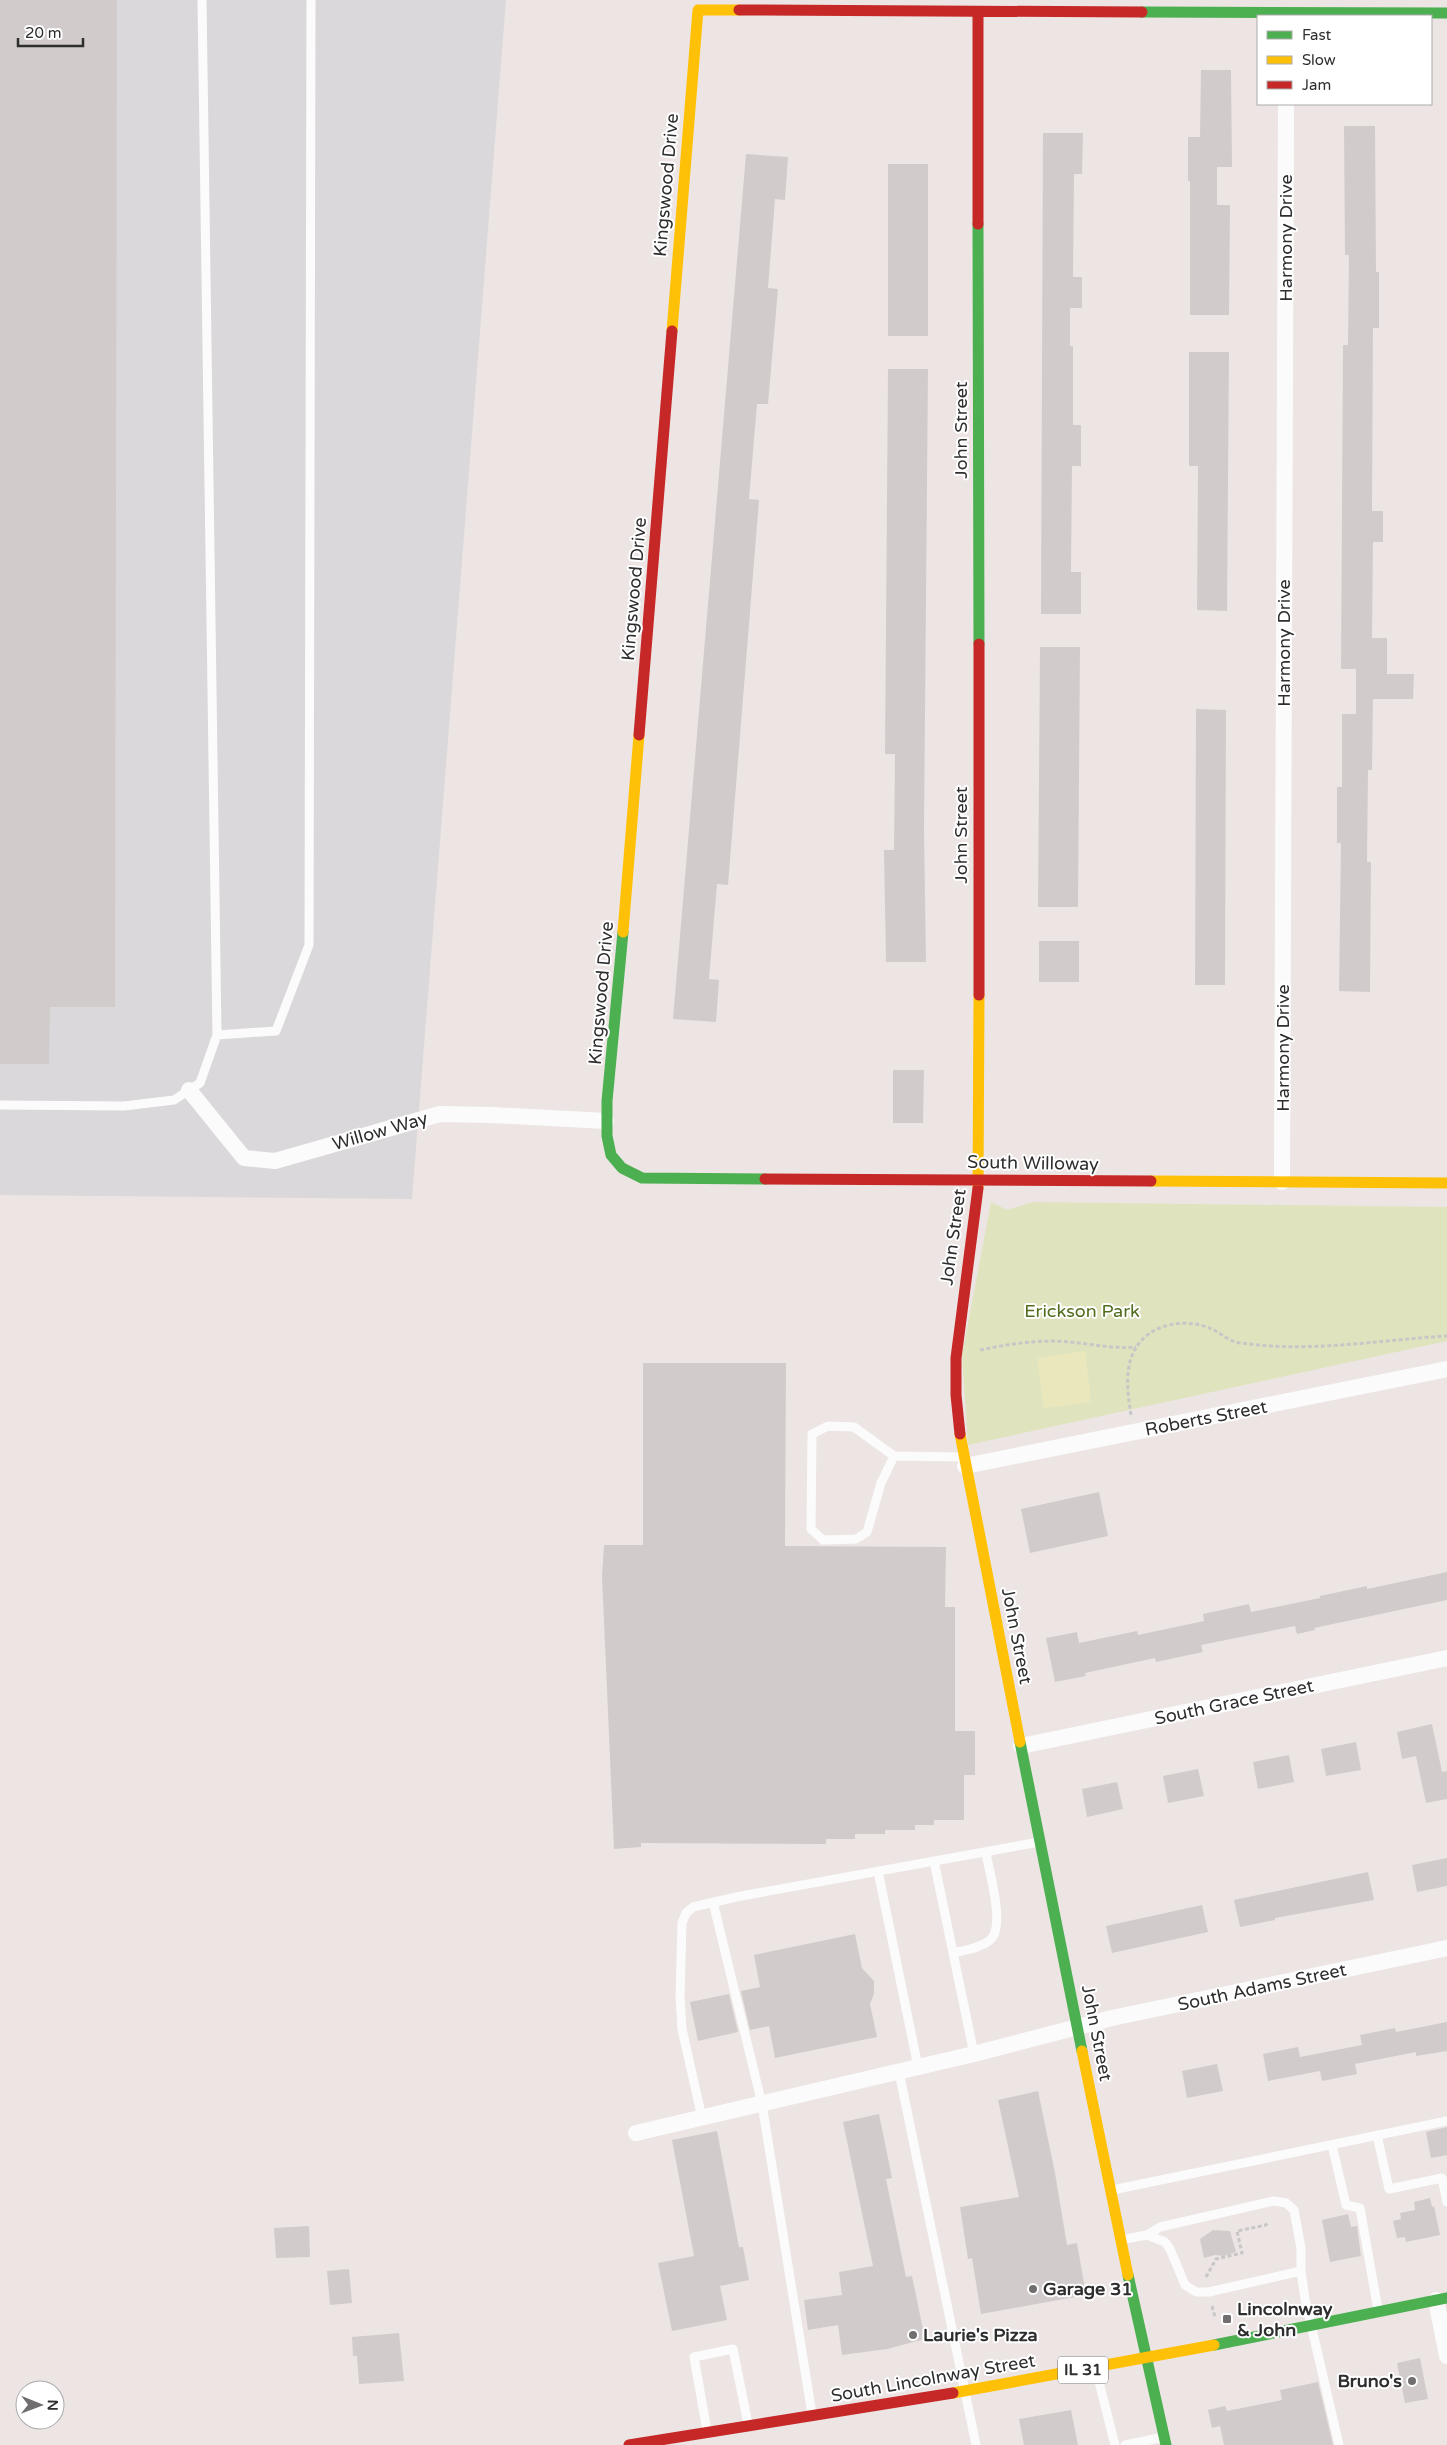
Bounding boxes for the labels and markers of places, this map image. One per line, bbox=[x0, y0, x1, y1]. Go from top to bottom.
place label: Garage 31 bbox=[1043, 2278, 1133, 2300]
marker: Garage 31 bbox=[1027, 2283, 1039, 2295]
place label: Lincolnway & John bbox=[1237, 2298, 1333, 2341]
marker: Lincolnway & John bbox=[1221, 2313, 1233, 2325]
place label: Laurie's Pizza bbox=[923, 2324, 1038, 2346]
marker: Laurie's Pizza bbox=[907, 2329, 919, 2341]
place label: Bruno's bbox=[1337, 2370, 1402, 2392]
marker: Bruno's bbox=[1406, 2375, 1418, 2387]

